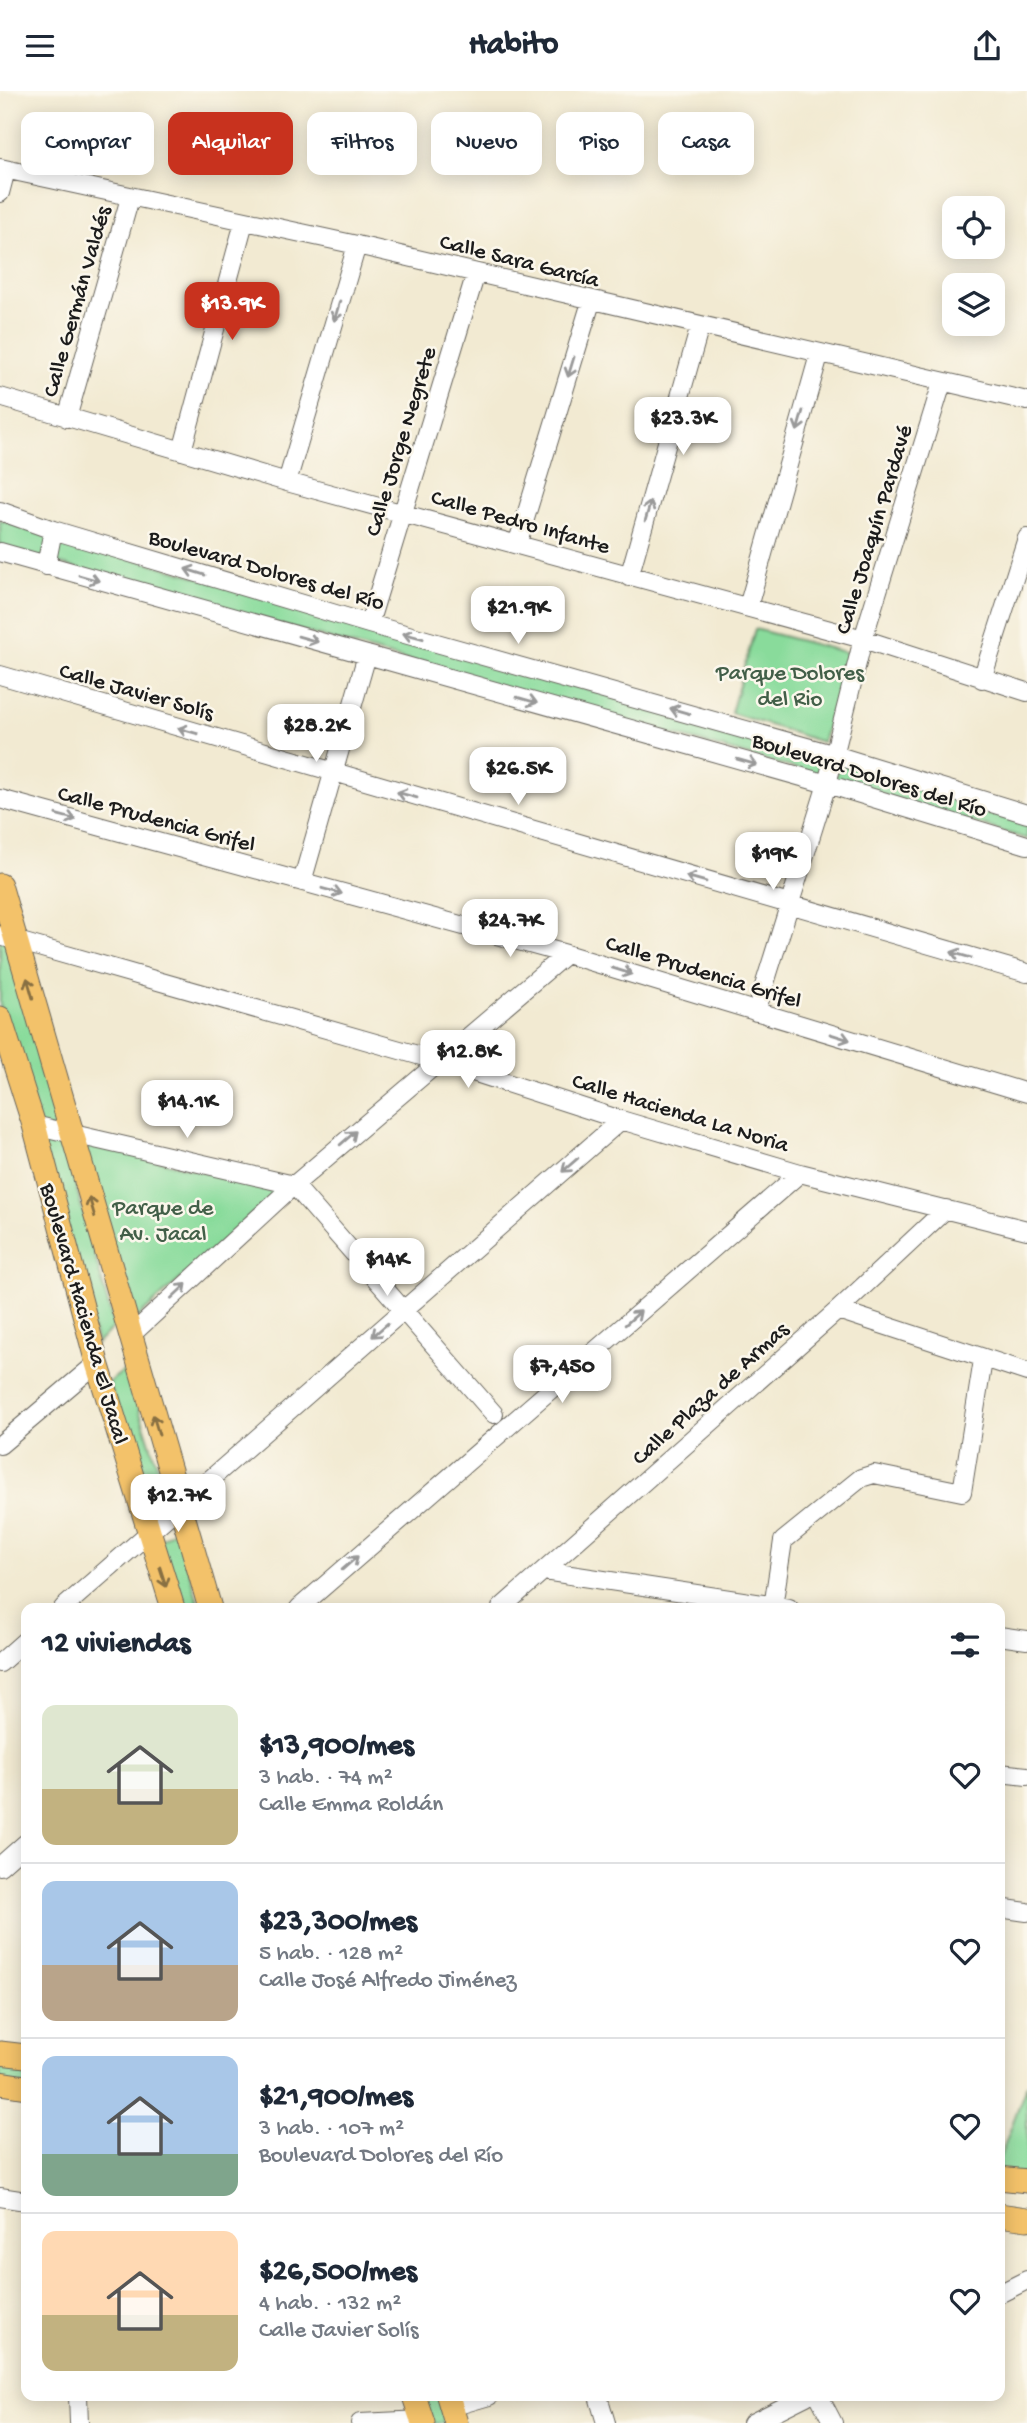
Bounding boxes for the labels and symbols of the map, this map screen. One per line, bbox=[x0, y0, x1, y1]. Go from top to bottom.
street label: Calle Germán Valdés bbox=[38, 203, 119, 400]
street label: Calle Sara García bbox=[437, 230, 603, 296]
pin: $13.9K bbox=[175, 282, 289, 342]
one-way arrow bbox=[330, 299, 343, 321]
street label: Calle Jorge Negrete bbox=[361, 343, 444, 540]
one-way arrow bbox=[564, 356, 577, 378]
pin: $23.3K bbox=[626, 397, 740, 457]
one-way arrow bbox=[793, 410, 806, 432]
street label: Calle Joaquín Pardavé bbox=[831, 421, 920, 638]
street label: Calle Pedro Infante bbox=[428, 485, 614, 562]
one-way arrow bbox=[642, 500, 655, 522]
street label: Boulevard Dolores del Río bbox=[144, 524, 387, 618]
one-way arrow bbox=[184, 565, 206, 578]
one-way arrow bbox=[78, 572, 100, 585]
pin: $21.9K bbox=[461, 587, 575, 646]
one-way arrow bbox=[403, 629, 425, 642]
one-way arrow bbox=[297, 633, 319, 646]
street label: Calle Javier Solís bbox=[56, 658, 217, 728]
park label: Parque Dolores del Rio bbox=[715, 661, 864, 714]
one-way arrow bbox=[516, 694, 538, 707]
one-way arrow bbox=[669, 704, 691, 717]
pin: $28.2K bbox=[259, 705, 373, 764]
one-way arrow bbox=[177, 723, 199, 736]
street label: Boulevard Dolores del Río bbox=[747, 727, 990, 825]
pin: $26.5K bbox=[461, 747, 575, 807]
one-way arrow bbox=[735, 756, 757, 769]
street label: Calle Prudencia Grifel bbox=[54, 781, 258, 860]
one-way arrow bbox=[396, 787, 418, 800]
one-way arrow bbox=[55, 812, 77, 825]
pin: $19K bbox=[732, 833, 814, 892]
one-way arrow bbox=[685, 871, 707, 884]
one-way arrow bbox=[321, 885, 343, 898]
pin: $24.7K bbox=[453, 899, 567, 959]
street label: Calle Prudencia Grifel bbox=[602, 931, 804, 1016]
one-way arrow bbox=[951, 947, 973, 960]
one-way arrow bbox=[611, 966, 633, 979]
one-way arrow bbox=[23, 977, 36, 999]
pin: $12.8K bbox=[411, 1031, 525, 1090]
one-way arrow bbox=[829, 1031, 851, 1044]
street label: Calle Hacienda La Noria bbox=[568, 1068, 793, 1161]
pin: $14.1K bbox=[130, 1081, 244, 1140]
one-way arrow bbox=[339, 1130, 357, 1146]
one-way arrow bbox=[561, 1157, 579, 1173]
street label: Boulevard Hacienda El Jacal bbox=[32, 1179, 133, 1447]
one-way arrow bbox=[85, 1196, 98, 1218]
park label: Parque de Av. Jacal bbox=[112, 1196, 215, 1249]
pin: $14K bbox=[346, 1239, 428, 1298]
one-way arrow bbox=[170, 1282, 187, 1299]
one-way arrow bbox=[624, 1310, 642, 1326]
street label: Calle Plaza de Armas bbox=[627, 1317, 796, 1472]
one-way arrow bbox=[372, 1322, 389, 1339]
pin: $7,450 bbox=[505, 1345, 619, 1405]
one-way arrow bbox=[148, 1415, 161, 1437]
pin: $12.7K bbox=[121, 1475, 235, 1534]
one-way arrow bbox=[341, 1555, 358, 1572]
one-way arrow bbox=[158, 1566, 171, 1588]

